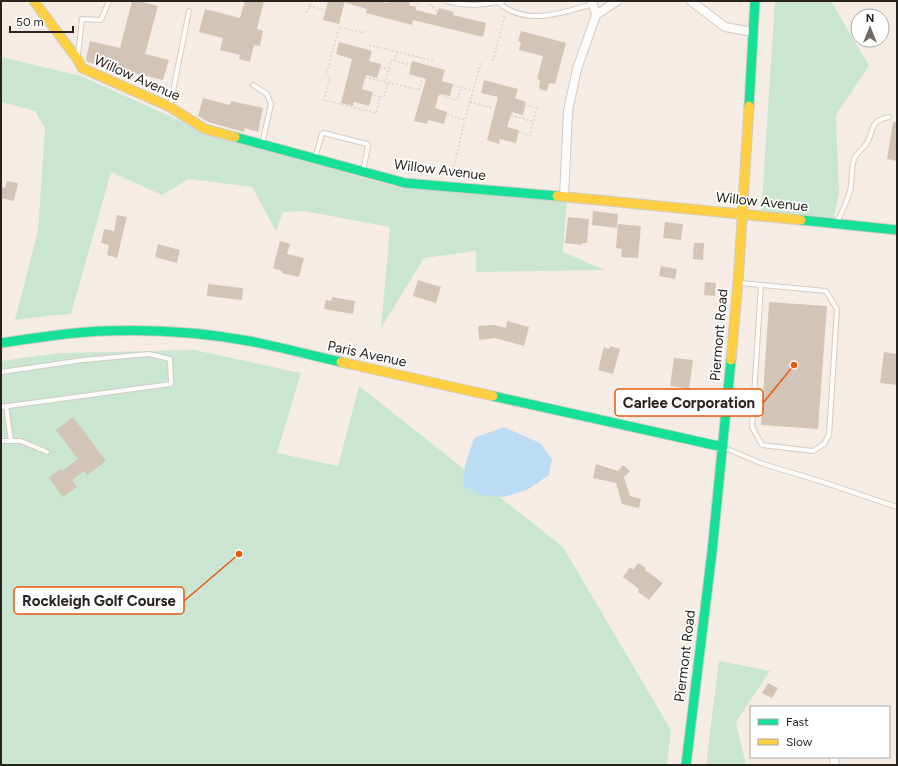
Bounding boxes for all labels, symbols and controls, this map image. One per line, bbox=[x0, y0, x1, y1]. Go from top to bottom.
scale bar bbox=[10, 8, 73, 34]
north arrow bbox=[850, 8, 890, 48]
text: N bbox=[866, 12, 874, 25]
text: 50 m bbox=[16, 15, 44, 29]
street label: Willow Avenue bbox=[91, 51, 183, 105]
street label: Willow Avenue bbox=[393, 156, 487, 184]
street label: Willow Avenue bbox=[715, 189, 809, 215]
street label: Piermont Road bbox=[706, 288, 732, 382]
street label: Paris Avenue bbox=[326, 337, 408, 371]
callout: Carlee Corporation bbox=[615, 389, 763, 416]
text: Carlee Corporation bbox=[623, 394, 755, 412]
callout: Rockleigh Golf Course bbox=[14, 587, 184, 614]
text: Rockleigh Golf Course bbox=[22, 592, 177, 610]
street label: Piermont Road bbox=[671, 609, 699, 703]
legend bbox=[750, 706, 890, 758]
text: Fast bbox=[786, 715, 809, 729]
text: Slow bbox=[786, 735, 813, 749]

